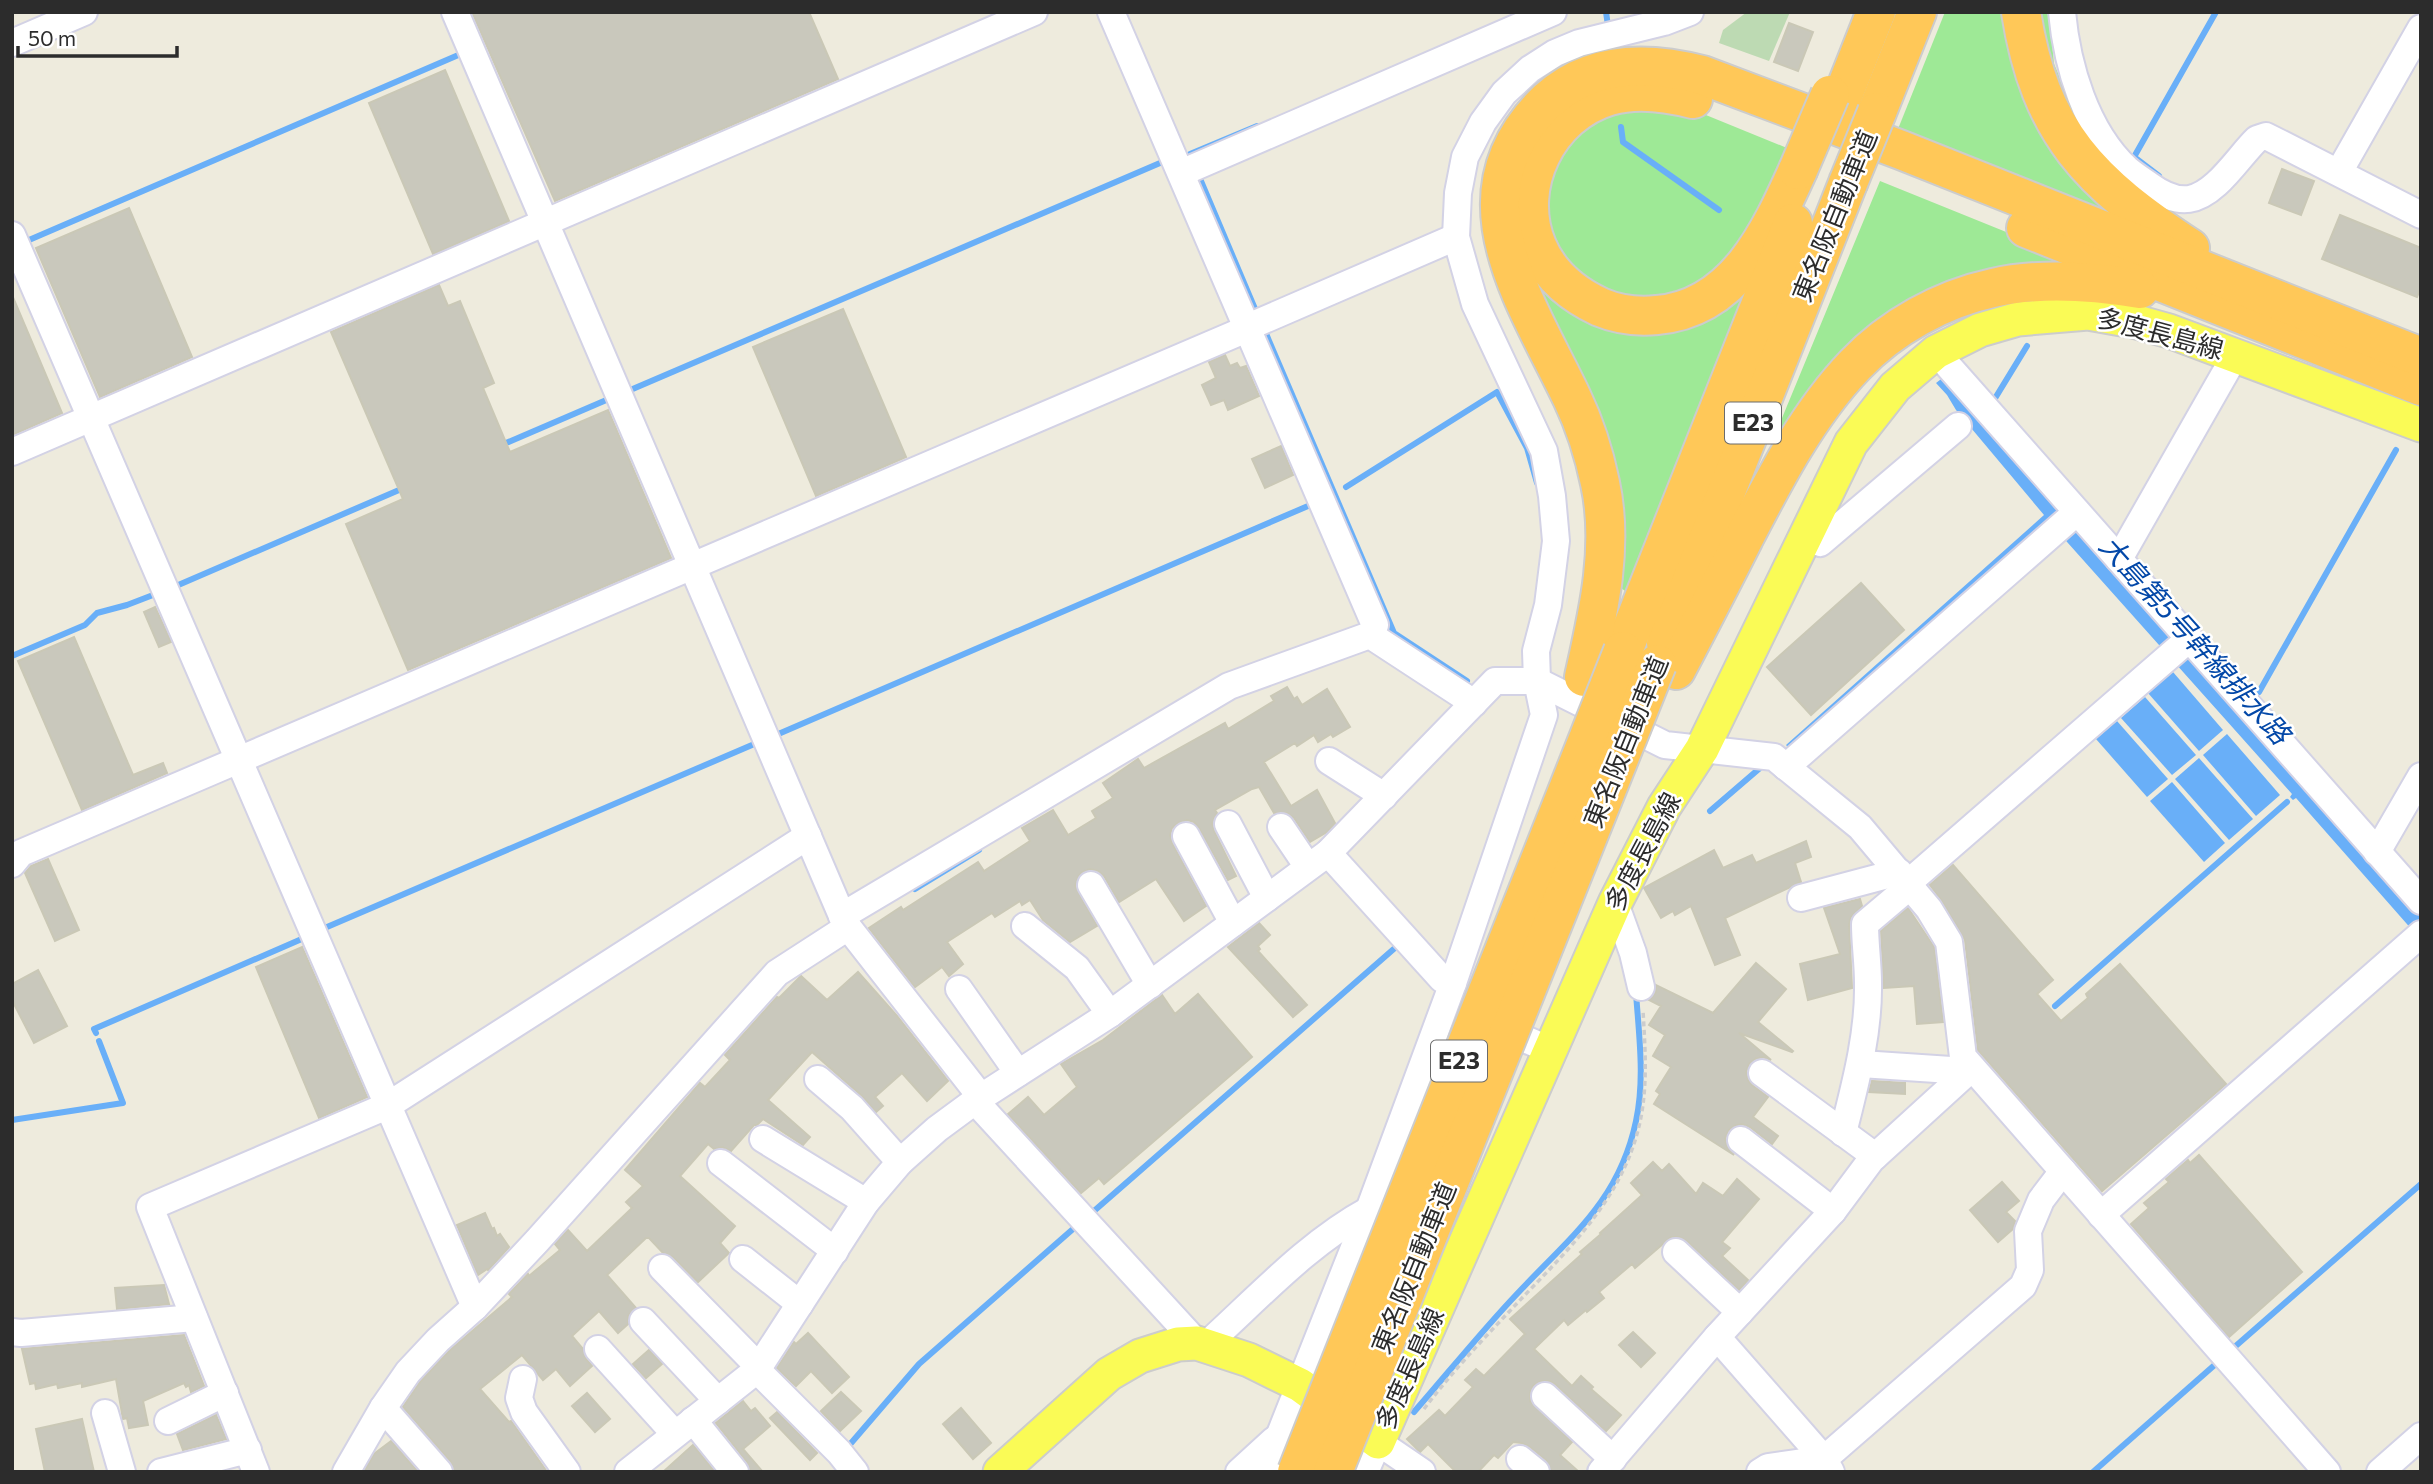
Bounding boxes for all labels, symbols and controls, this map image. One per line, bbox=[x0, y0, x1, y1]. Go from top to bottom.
scale bar bbox=[18, 14, 177, 58]
text: 50 m bbox=[28, 25, 76, 50]
street label: 東名阪自動車道 bbox=[1785, 125, 1882, 306]
street label: 多度長島線 bbox=[2094, 301, 2227, 364]
road number: E23 bbox=[1725, 402, 1781, 444]
water label: 大島第5号幹線排水路 bbox=[2093, 528, 2299, 752]
street label: 東名阪自動車道 bbox=[1576, 651, 1673, 832]
street label: 多度長島線 bbox=[1597, 787, 1686, 916]
road number: E23 bbox=[1431, 1041, 1487, 1082]
street label: 東名阪自動車道 bbox=[1364, 1177, 1461, 1358]
street label: 多度長島線 bbox=[1368, 1303, 1449, 1434]

